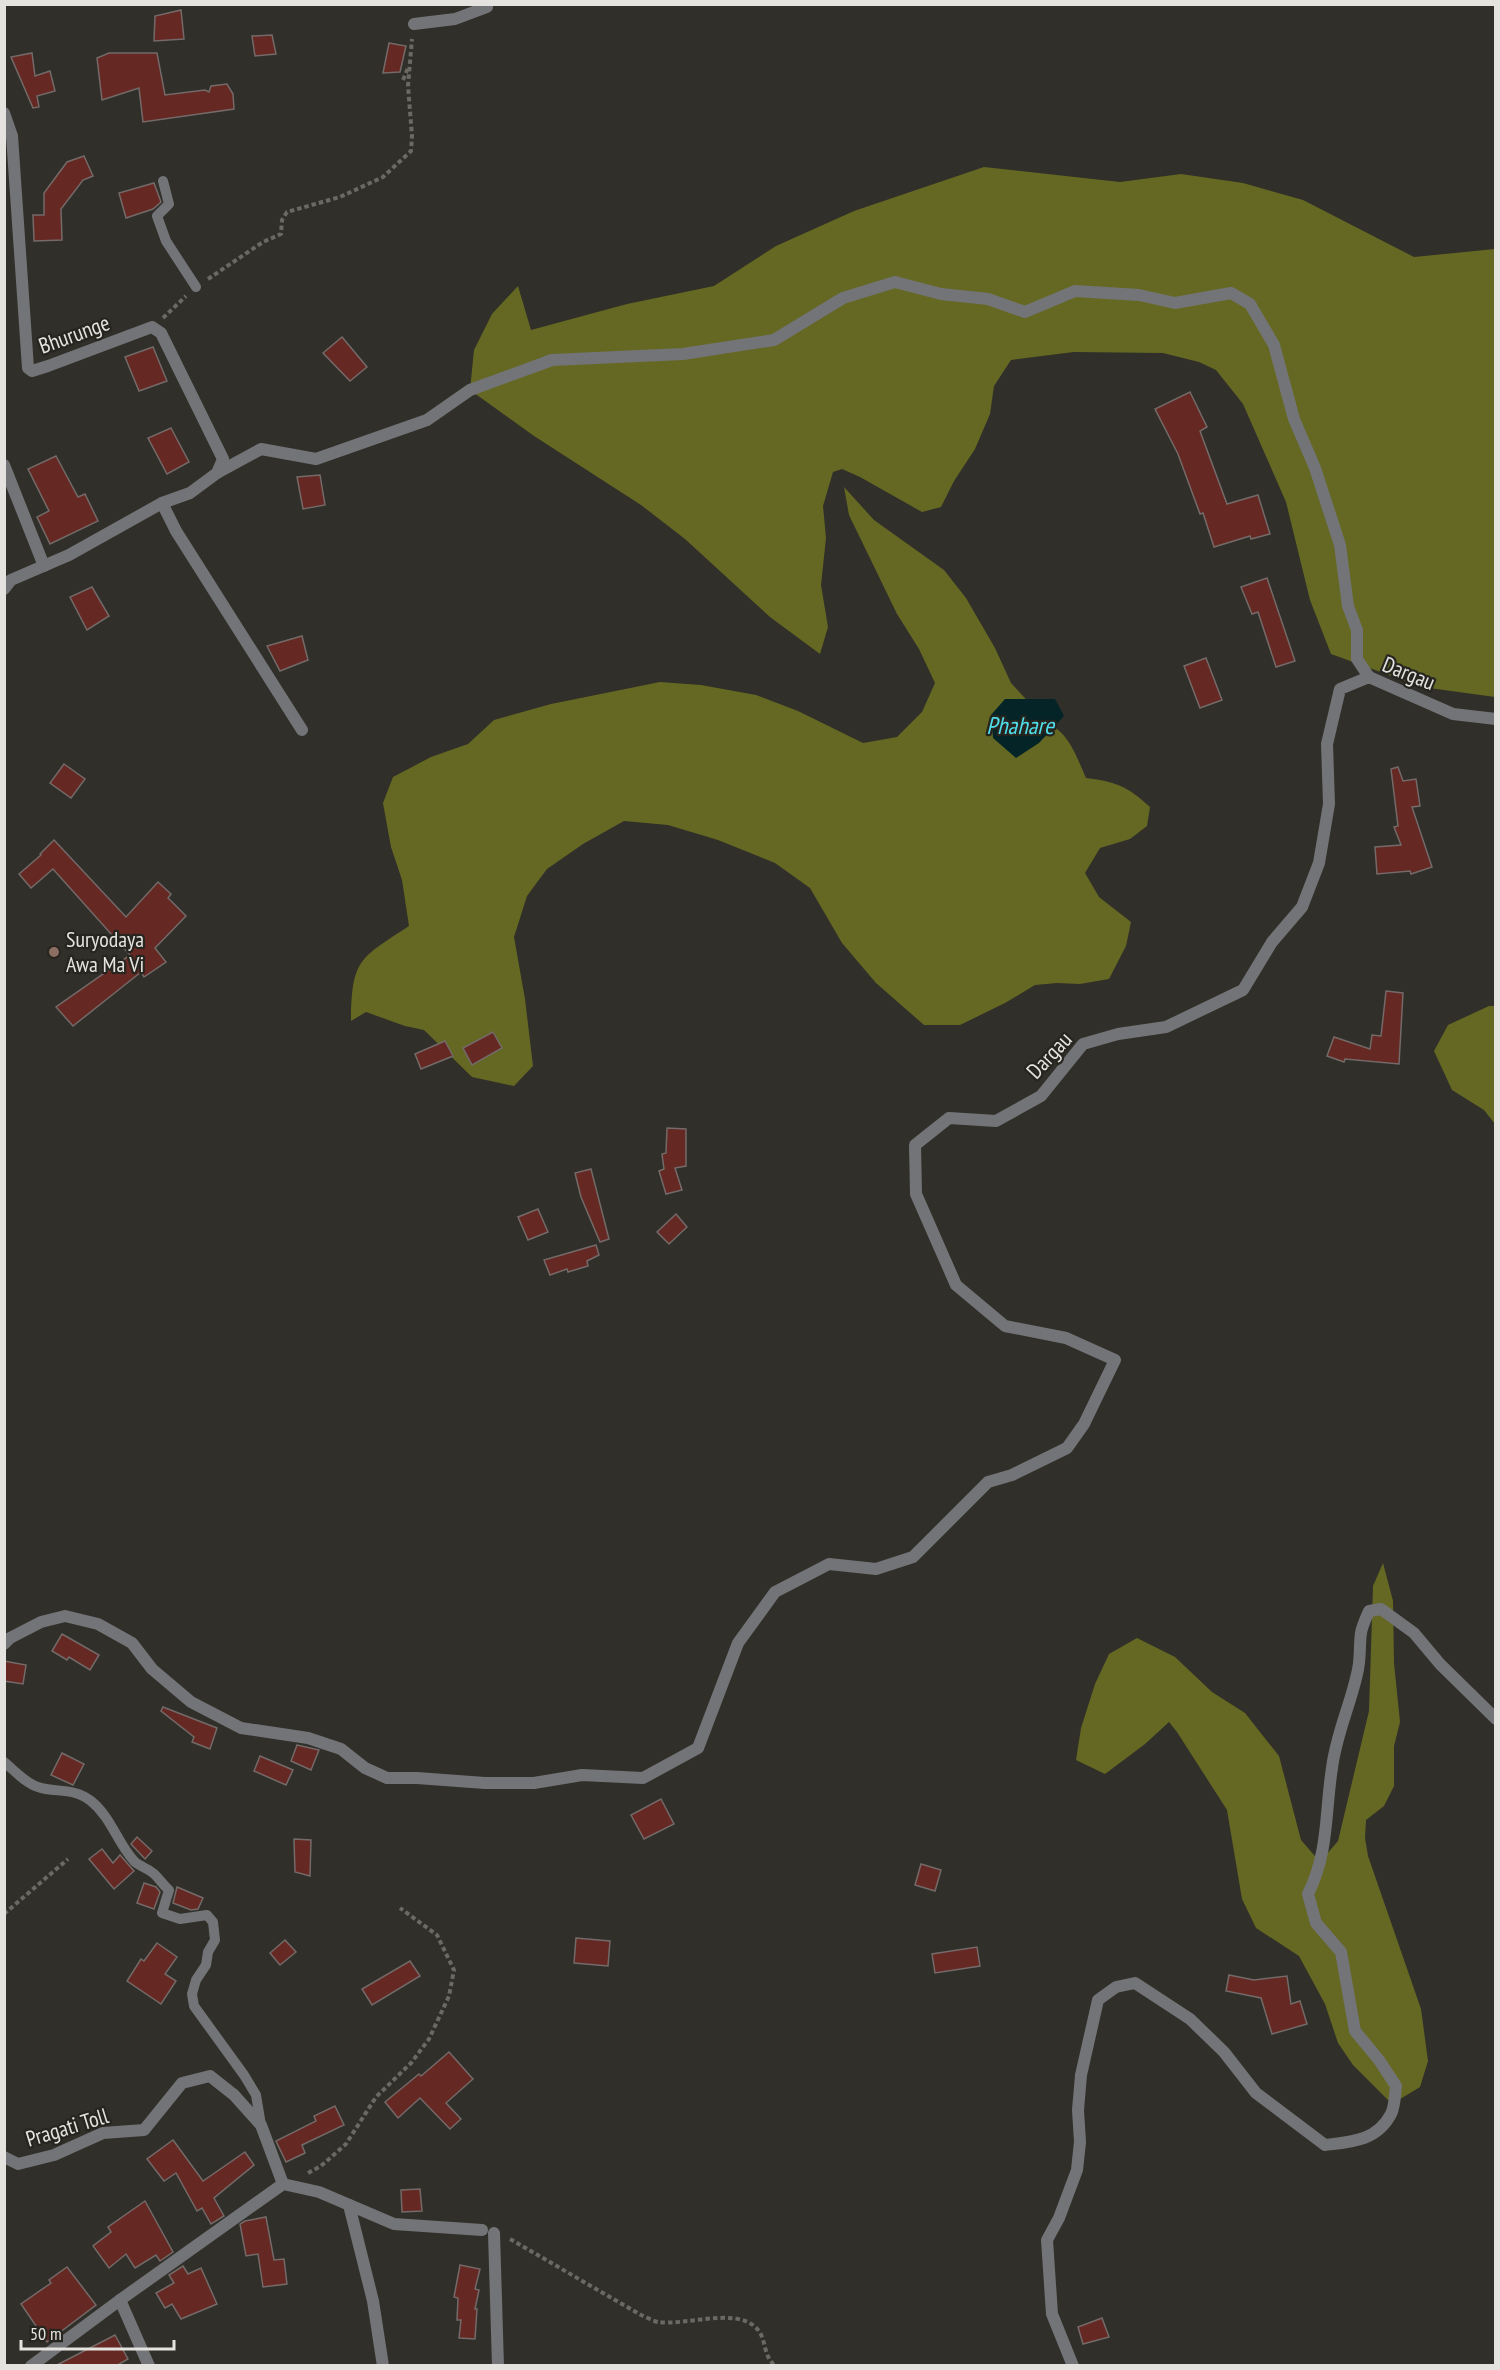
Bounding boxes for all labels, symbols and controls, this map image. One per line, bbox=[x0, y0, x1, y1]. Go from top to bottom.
street label: Bhurunge bbox=[35, 308, 113, 360]
street label: Dargau bbox=[1379, 650, 1439, 696]
water label: Phahare bbox=[986, 710, 1056, 741]
place label: Suryodaya Awa Ma Vi bbox=[66, 925, 144, 978]
marker: Suryodaya Awa Ma Vi bbox=[47, 945, 61, 959]
street label: Dargau bbox=[1020, 1026, 1078, 1084]
street label: Pragati Toll bbox=[22, 2101, 112, 2153]
scale bar bbox=[21, 2313, 174, 2351]
text: 50 m bbox=[30, 2322, 62, 2345]

